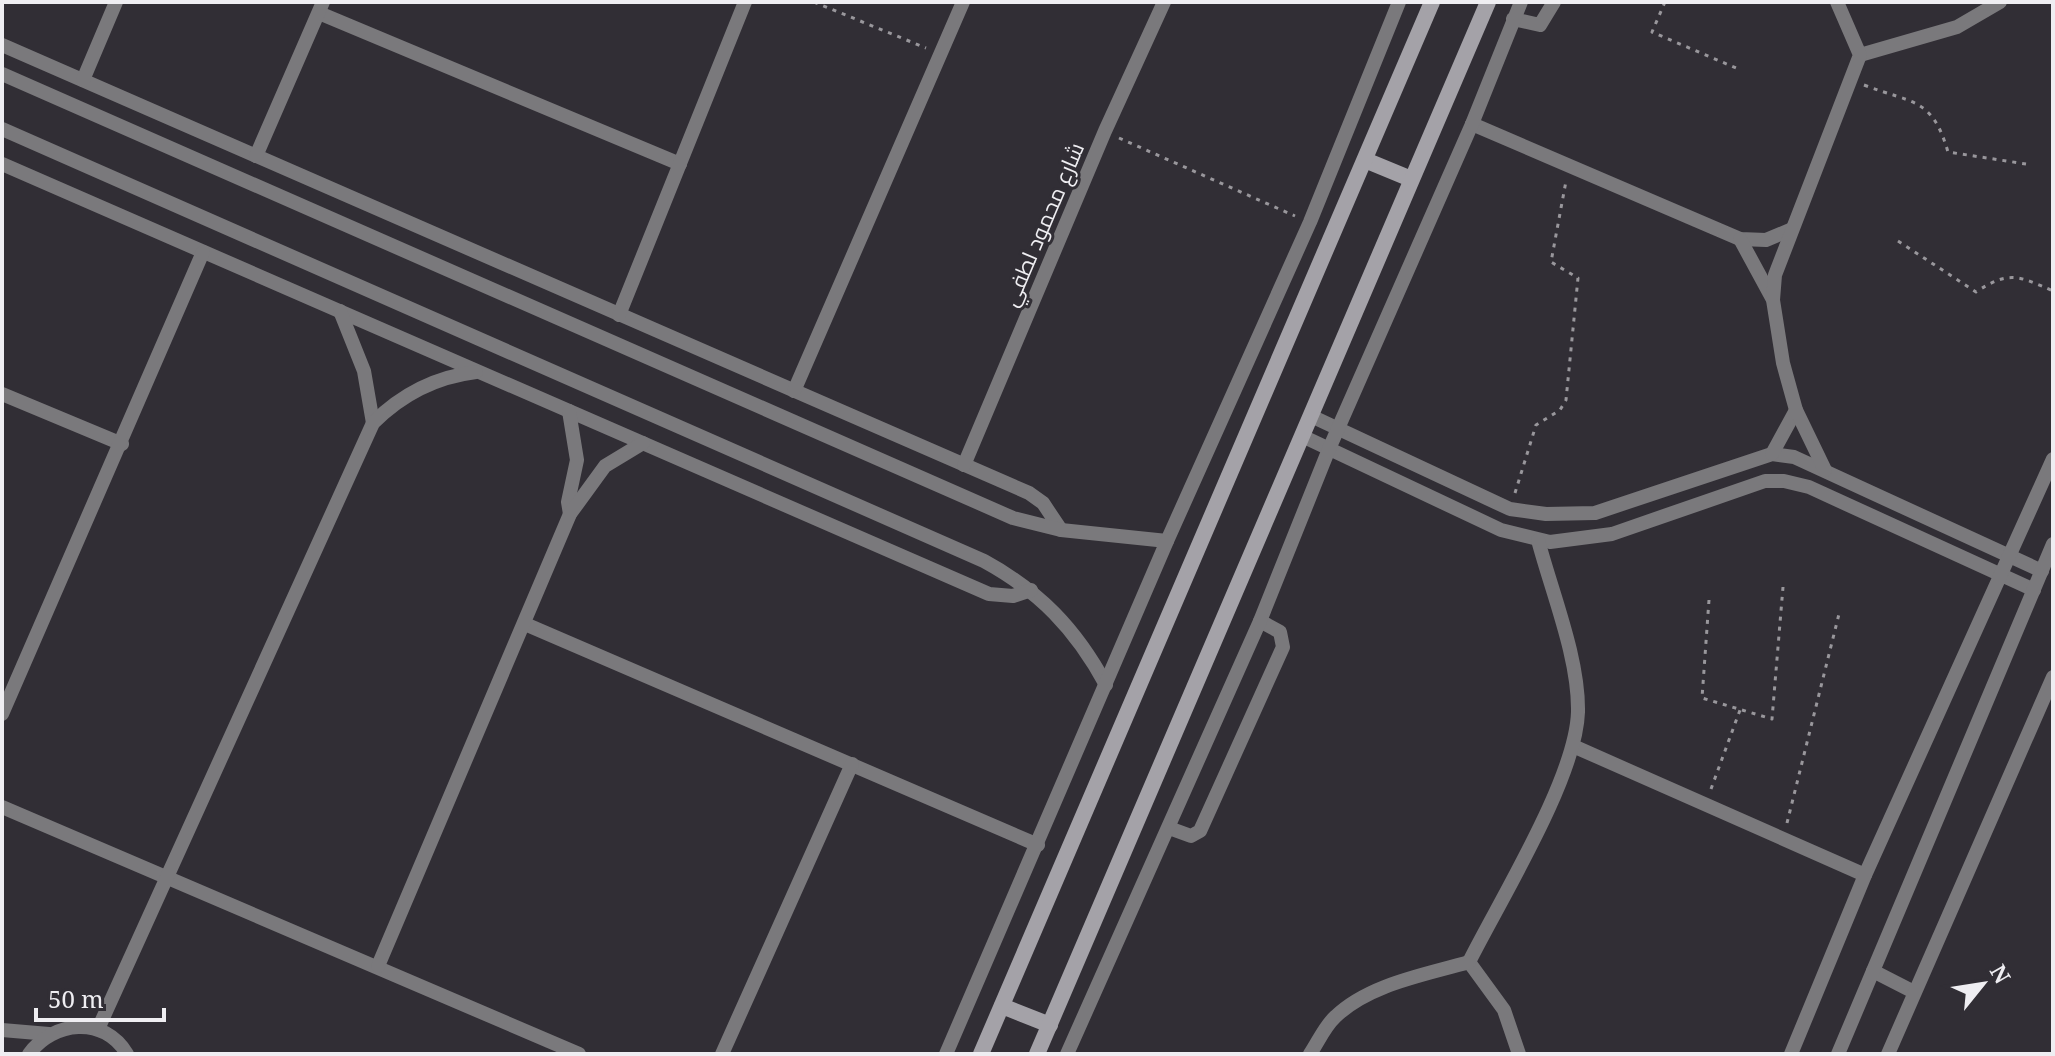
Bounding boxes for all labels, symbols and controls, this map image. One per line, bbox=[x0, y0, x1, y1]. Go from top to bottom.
street label: شارع محمود لطفي bbox=[994, 137, 1093, 312]
north arrow bbox=[1943, 944, 2023, 1024]
text: N bbox=[1984, 958, 2019, 989]
scale bar bbox=[36, 972, 164, 1022]
text: 50 m bbox=[48, 982, 104, 1015]

